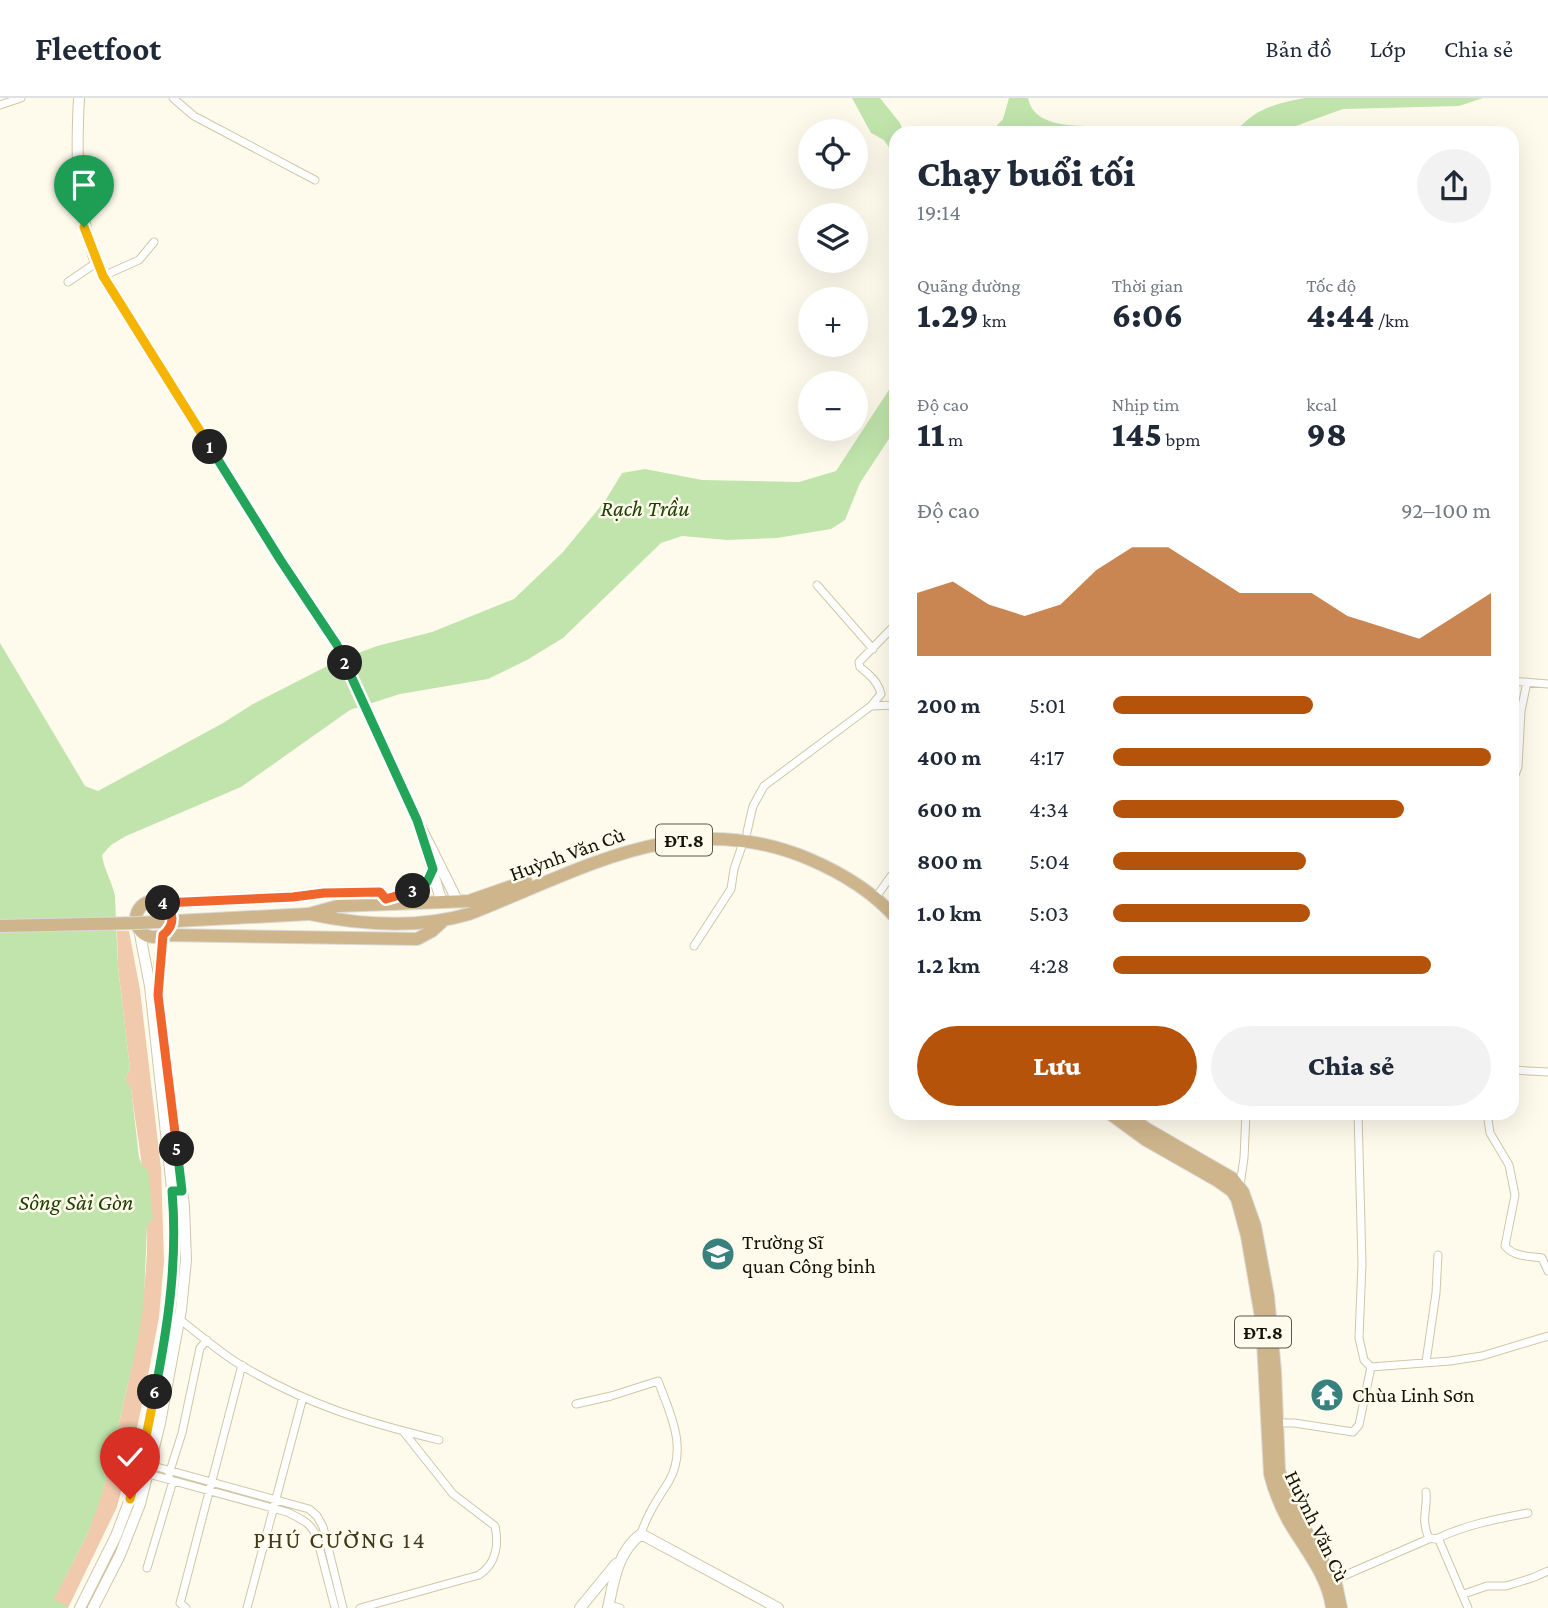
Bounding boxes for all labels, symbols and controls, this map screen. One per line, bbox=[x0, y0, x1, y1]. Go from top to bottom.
text: Fleetfoot bbox=[35, 30, 161, 67]
text: Bản đồ bbox=[1265, 35, 1332, 62]
text: Lớp bbox=[1370, 35, 1406, 62]
text: Chia sẻ bbox=[1444, 35, 1513, 62]
map controls bbox=[798, 119, 868, 441]
button: locate bbox=[798, 119, 868, 189]
button: share bbox=[1417, 149, 1491, 223]
text: Chạy buổi tối bbox=[917, 152, 1135, 194]
pin bbox=[54, 155, 114, 227]
icon: arrive bbox=[65, 166, 103, 204]
text: 19:14 bbox=[917, 199, 961, 225]
button: layers bbox=[798, 203, 868, 273]
text: Quãng đường bbox=[917, 275, 1020, 296]
text: Thời gian bbox=[1112, 275, 1183, 296]
text: Tốc độ bbox=[1306, 275, 1356, 296]
button: + bbox=[798, 287, 868, 357]
text: 1.29 bbox=[917, 296, 979, 335]
text: 6:06 bbox=[1112, 296, 1183, 335]
text: 4:44 bbox=[1306, 296, 1375, 335]
text: km bbox=[979, 310, 1007, 331]
text: /km bbox=[1375, 310, 1409, 331]
button: − bbox=[798, 371, 868, 441]
text: Độ cao bbox=[917, 394, 969, 415]
text: Nhịp tim bbox=[1112, 394, 1179, 415]
text: kcal bbox=[1306, 394, 1337, 415]
text: 11 bbox=[917, 415, 944, 454]
text: 145 bbox=[1112, 415, 1162, 454]
text: 98 bbox=[1306, 415, 1347, 454]
text: m bbox=[944, 429, 963, 450]
text: bpm bbox=[1162, 429, 1200, 450]
pin: 1 bbox=[192, 430, 228, 464]
text: 1 bbox=[206, 436, 213, 457]
water label: Rạch Trầu bbox=[601, 495, 690, 521]
text: Độ cao bbox=[917, 497, 980, 523]
text: 92–100 m bbox=[1401, 497, 1491, 523]
pin: 2 bbox=[328, 646, 362, 680]
text: 2 bbox=[340, 652, 349, 673]
text: 200 m bbox=[917, 692, 981, 718]
text: 5:01 bbox=[1029, 692, 1066, 718]
text: 400 m bbox=[917, 744, 981, 770]
text: 4:17 bbox=[1029, 744, 1064, 770]
text: 600 m bbox=[917, 796, 981, 822]
text: 4:34 bbox=[1029, 796, 1069, 822]
street label: Huỳnh Văn Cù bbox=[506, 822, 628, 886]
road number: ĐT.8 bbox=[656, 824, 712, 856]
text: 800 m bbox=[917, 848, 982, 874]
text: 5:04 bbox=[1029, 848, 1070, 874]
pin: 3 bbox=[396, 874, 430, 908]
text: 3 bbox=[408, 880, 417, 901]
pin: 4 bbox=[146, 886, 180, 920]
text: 4 bbox=[157, 892, 168, 913]
text: 1.0 km bbox=[917, 900, 982, 926]
text: 5:03 bbox=[1029, 900, 1069, 926]
text: 1.2 km bbox=[917, 952, 980, 978]
text: 4:28 bbox=[1029, 952, 1069, 978]
button: Lưu bbox=[917, 1026, 1197, 1106]
button: Chia sẻ bbox=[1211, 1026, 1491, 1106]
pin: 5 bbox=[160, 1132, 194, 1166]
text: 5 bbox=[172, 1138, 181, 1159]
water label: Sông Sài Gòn bbox=[19, 1189, 133, 1215]
place label: Trường Sĩ quan Công binh bbox=[742, 1230, 876, 1278]
school or university icon: Trường Sĩ quan Công binh bbox=[699, 1235, 737, 1273]
road number: ĐT.8 bbox=[1235, 1316, 1291, 1348]
pin: 6 bbox=[138, 1374, 172, 1410]
temple icon: Chùa Linh Sơn bbox=[1308, 1376, 1346, 1414]
text: 6 bbox=[149, 1381, 160, 1402]
place label: Chùa Linh Sơn bbox=[1352, 1383, 1474, 1407]
pin bbox=[100, 1427, 160, 1499]
icon: check bbox=[111, 1438, 149, 1476]
street label: Huỳnh Văn Cù bbox=[1280, 1467, 1354, 1585]
district label: PHÚ CƯỜNG 14 bbox=[253, 1526, 427, 1553]

